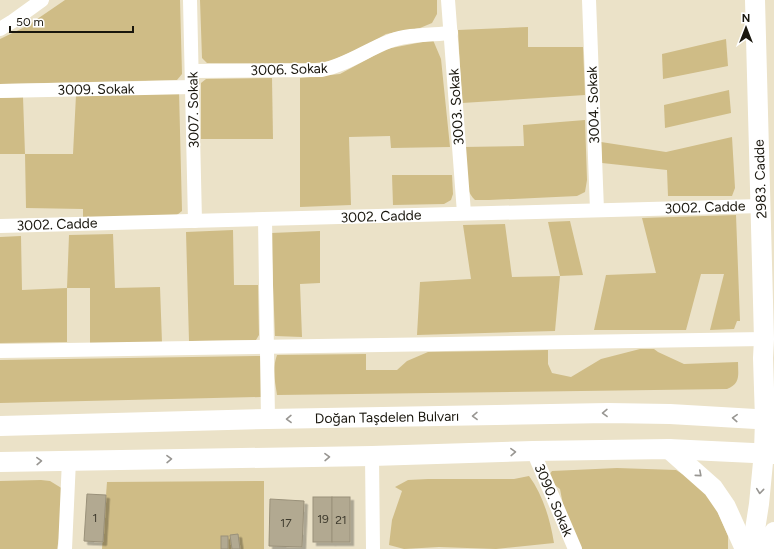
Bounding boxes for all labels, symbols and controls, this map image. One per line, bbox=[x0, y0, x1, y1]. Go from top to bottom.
scale bar bbox=[10, 8, 133, 34]
north arrow bbox=[726, 8, 766, 48]
text: N bbox=[742, 12, 750, 25]
text: 50 m bbox=[16, 15, 44, 29]
street label: 3006. Sokak bbox=[250, 60, 328, 79]
street label: 3004. Sokak bbox=[584, 66, 603, 144]
street label: 3003. Sokak bbox=[445, 68, 468, 146]
street label: 3007. Sokak bbox=[184, 71, 203, 149]
street label: 3009. Sokak bbox=[57, 80, 135, 99]
street label: 2983. Cadde bbox=[751, 139, 770, 219]
street label: 3002. Cadde bbox=[664, 198, 746, 217]
street label: 3002. Cadde bbox=[340, 207, 422, 226]
street label: 3002. Cadde bbox=[16, 215, 98, 234]
street label: Doğan Taşdelen Bulvarı bbox=[315, 408, 459, 427]
one-way arrow bbox=[602, 409, 608, 417]
one-way arrow bbox=[472, 412, 478, 420]
one-way arrow bbox=[732, 413, 738, 422]
one-way arrow bbox=[286, 415, 292, 423]
one-way arrow bbox=[510, 447, 516, 456]
one-way arrow bbox=[324, 453, 330, 461]
one-way arrow bbox=[166, 455, 172, 463]
one-way arrow bbox=[36, 457, 42, 465]
street label: 3090. Sokak bbox=[531, 461, 577, 539]
one-way arrow bbox=[694, 470, 701, 477]
one-way arrow bbox=[756, 488, 765, 494]
house number: 1 bbox=[93, 511, 97, 525]
house number: 19 bbox=[317, 512, 329, 526]
house number: 21 bbox=[335, 513, 347, 527]
house number: 17 bbox=[280, 516, 292, 530]

